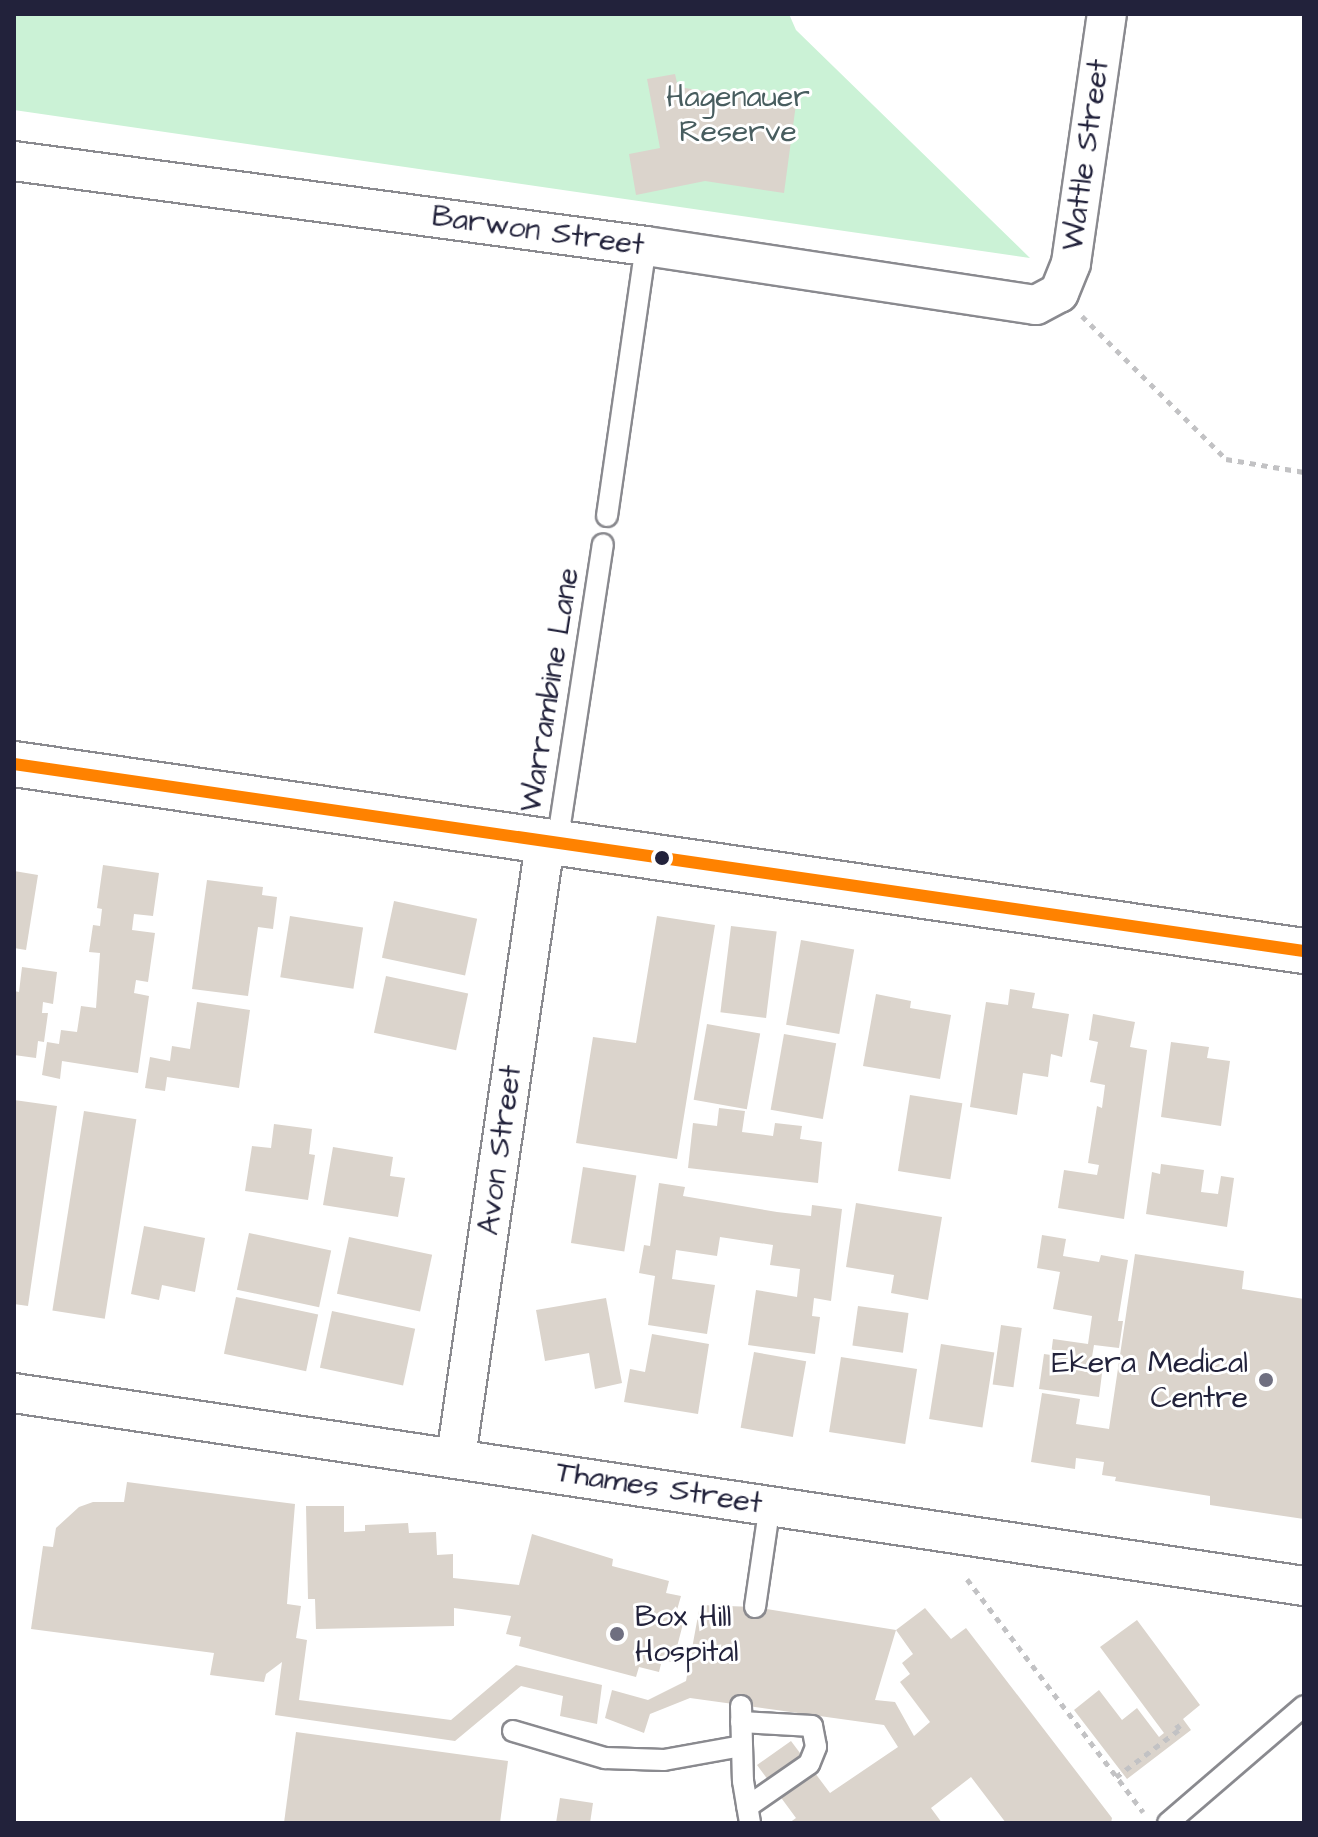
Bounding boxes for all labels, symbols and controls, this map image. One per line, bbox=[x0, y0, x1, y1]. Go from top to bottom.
street label: Wattle Street bbox=[1055, 57, 1117, 253]
park label: Hagenauer Reserve bbox=[666, 79, 810, 150]
street label: Barwon Street bbox=[430, 198, 646, 264]
street label: Warrambine Lane bbox=[513, 565, 587, 815]
unlabelled marker bbox=[654, 850, 670, 866]
street label: Avon Street bbox=[470, 1063, 530, 1237]
place label: Ekera Medical Centre bbox=[1052, 1345, 1248, 1416]
marker: Ekera Medical Centre bbox=[1255, 1369, 1277, 1391]
street label: Thames Street bbox=[553, 1454, 765, 1522]
place label: Box Hill Hospital bbox=[635, 1599, 738, 1670]
marker: Box Hill Hospital bbox=[606, 1623, 628, 1645]

